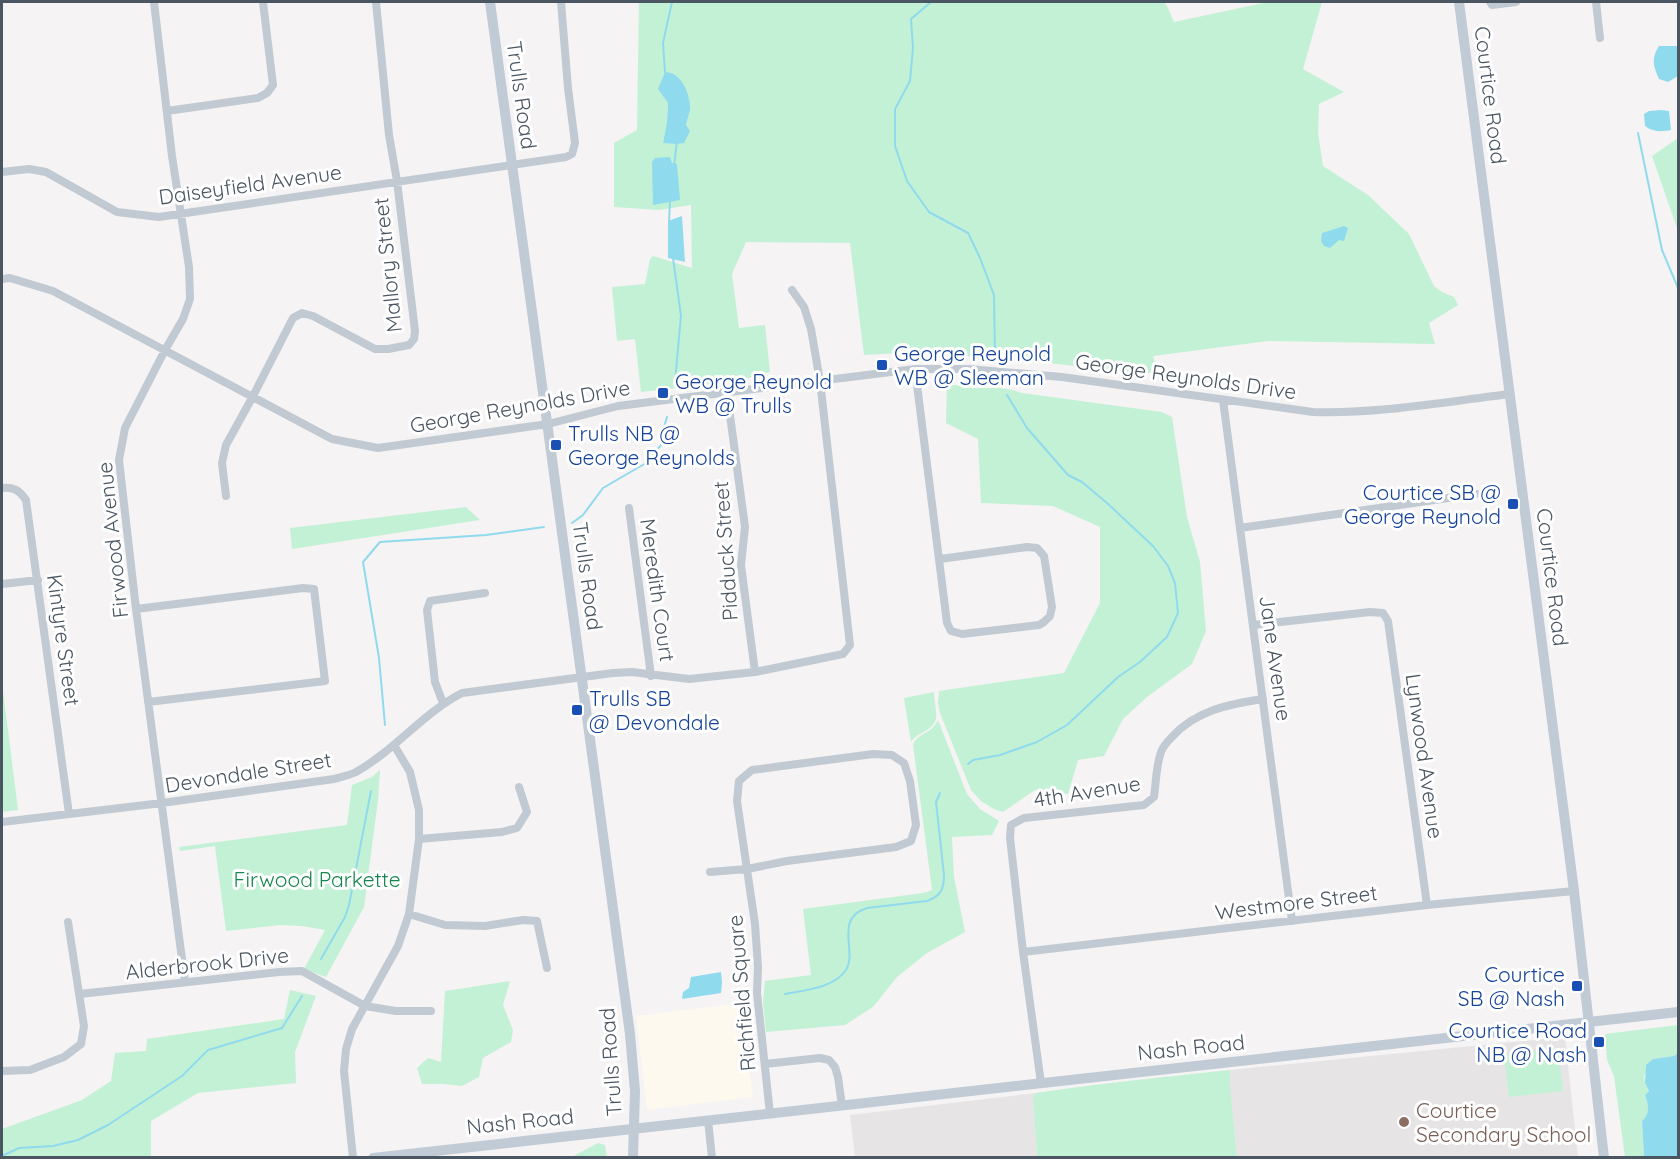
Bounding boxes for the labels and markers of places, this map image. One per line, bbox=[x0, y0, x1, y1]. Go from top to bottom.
place label: George Reynold WB @ Sleeman bbox=[894, 340, 1051, 390]
marker: George Reynold WB @ Sleeman bbox=[875, 358, 889, 372]
place label: George Reynold WB @ Trulls bbox=[675, 368, 832, 418]
marker: George Reynold WB @ Trulls bbox=[656, 386, 670, 400]
place label: Trulls NB @ George Reynolds bbox=[568, 420, 735, 470]
marker: Trulls NB @ George Reynolds bbox=[549, 438, 563, 452]
place label: Courtice SB @ George Reynold bbox=[1344, 479, 1501, 529]
marker: Courtice SB @ George Reynold bbox=[1506, 497, 1520, 511]
place label: Trulls SB @ Devondale bbox=[589, 685, 720, 735]
marker: Trulls SB @ Devondale bbox=[570, 703, 584, 717]
place label: Courtice SB @ Nash bbox=[1458, 961, 1565, 1011]
marker: Courtice SB @ Nash bbox=[1570, 979, 1584, 993]
place label: Courtice Road NB @ Nash bbox=[1448, 1017, 1587, 1067]
marker: Courtice Road NB @ Nash bbox=[1592, 1035, 1606, 1049]
place label: Courtice Secondary School bbox=[1416, 1097, 1591, 1147]
marker: Courtice Secondary School bbox=[1397, 1115, 1411, 1129]

